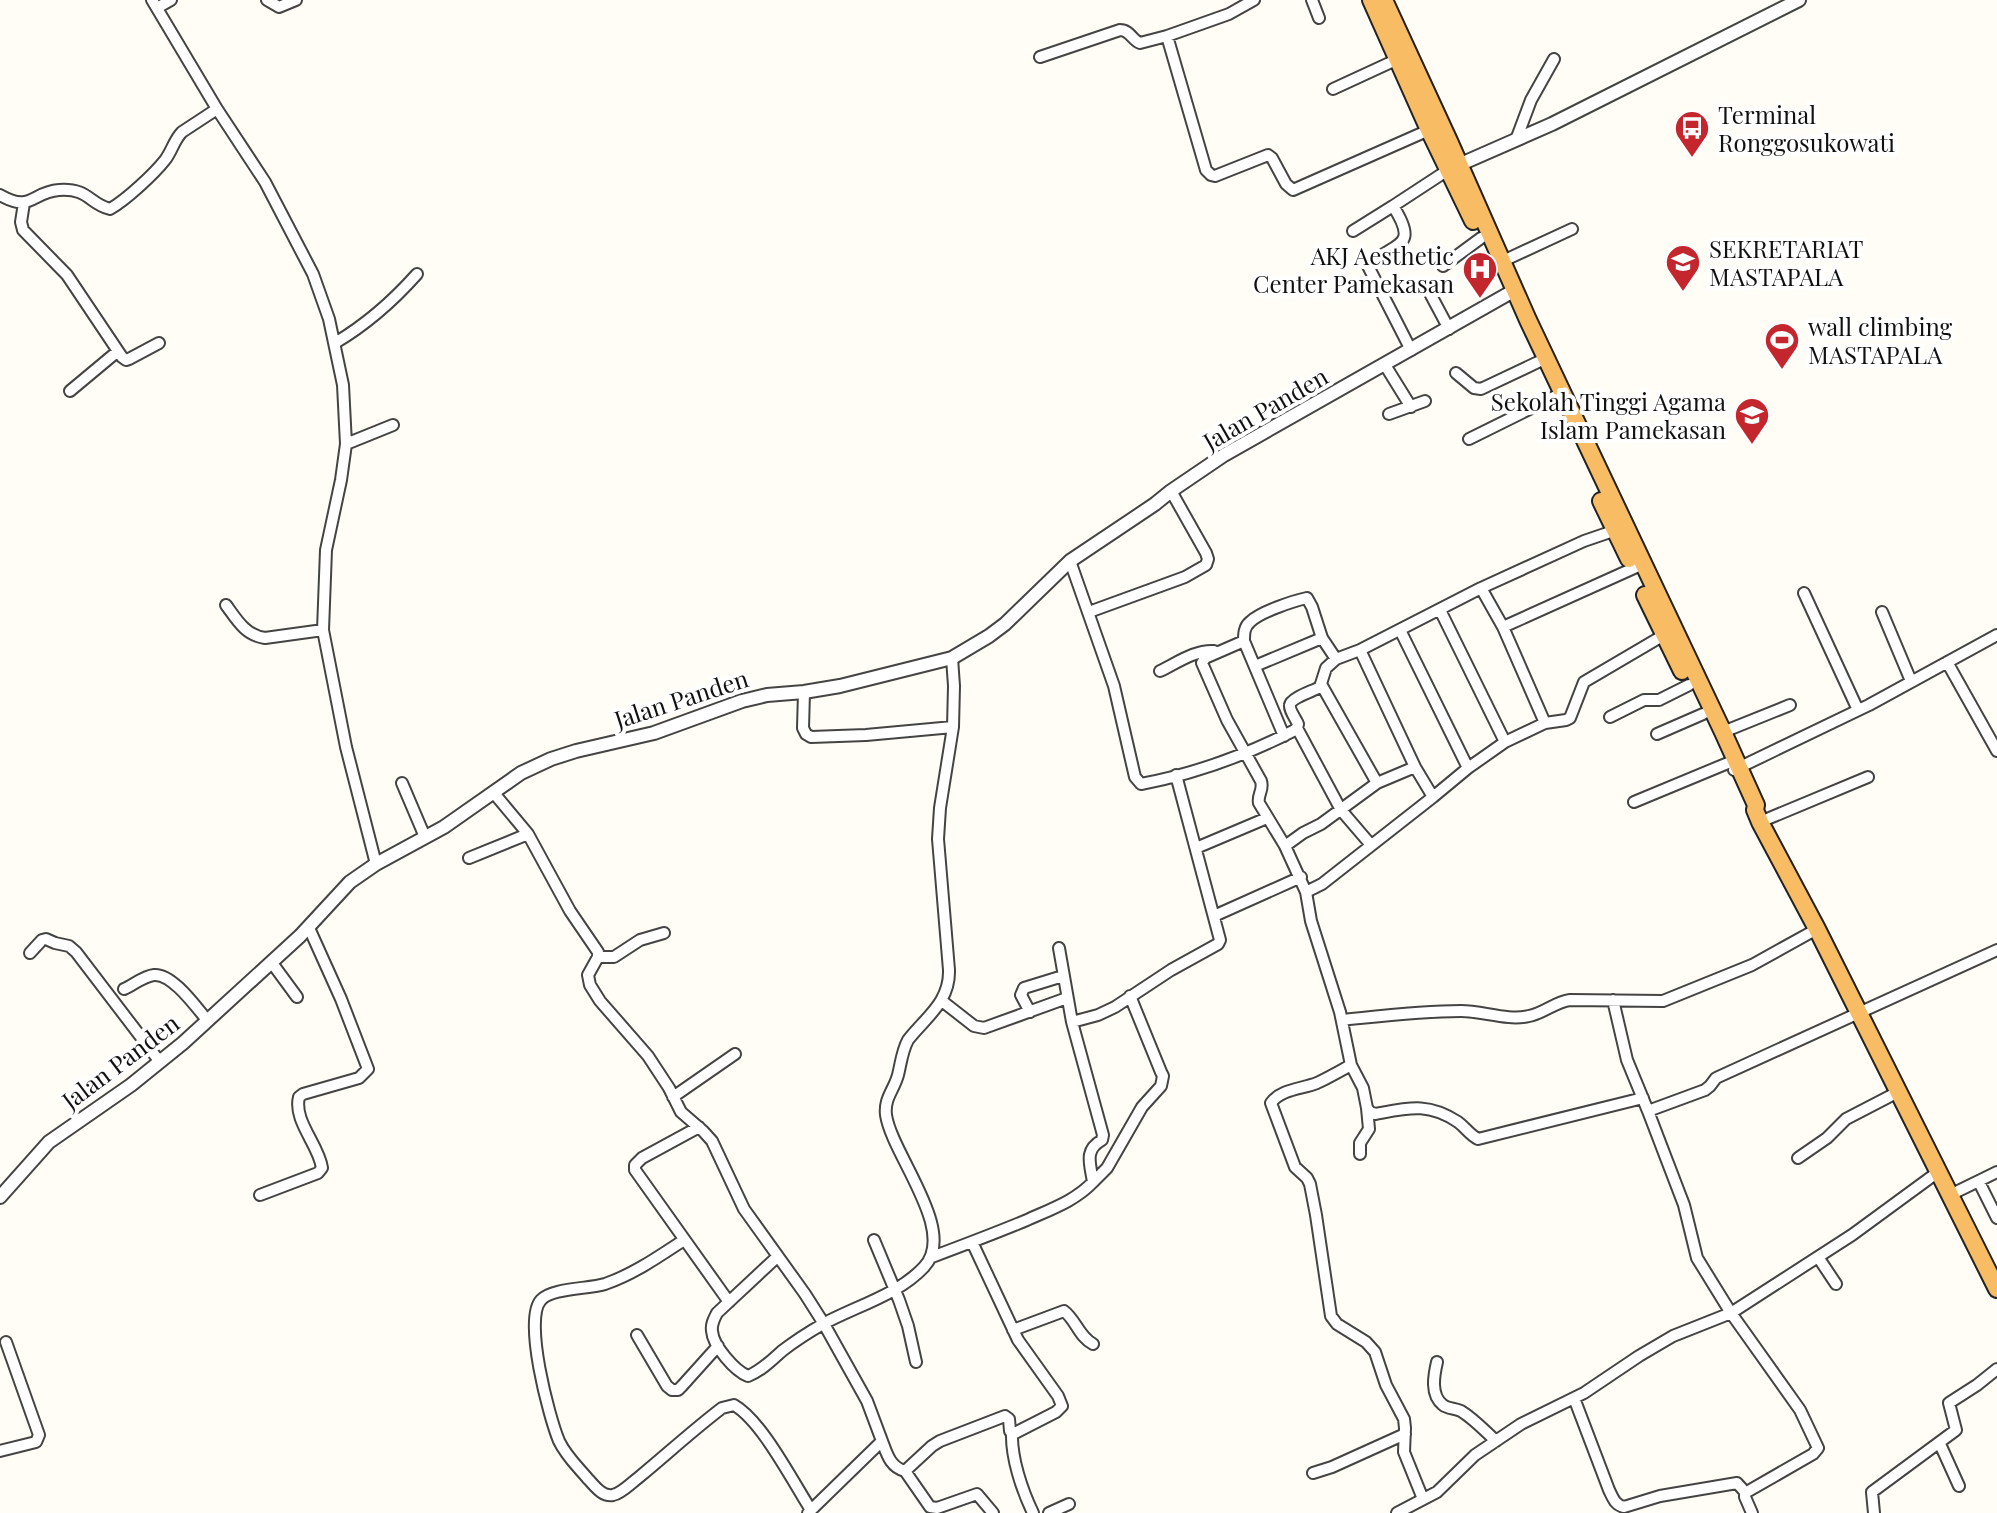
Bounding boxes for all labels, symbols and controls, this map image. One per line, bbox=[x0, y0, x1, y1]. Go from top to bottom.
place label: Terminal Ronggosukowati bbox=[1718, 98, 1895, 158]
bus stop icon: Terminal Ronggosukowati bbox=[1673, 109, 1711, 159]
place label: SEKRETARIAT MASTAPALA bbox=[1709, 232, 1863, 292]
place label: AKJ Aesthetic Center Pamekasan bbox=[1253, 239, 1454, 299]
school or university icon: SEKRETARIAT MASTAPALA bbox=[1664, 243, 1702, 293]
hospital icon: AKJ Aesthetic Center Pamekasan bbox=[1461, 250, 1499, 300]
place label: wall climbing MASTAPALA bbox=[1808, 310, 1952, 370]
sports icon: wall climbing MASTAPALA bbox=[1763, 321, 1801, 371]
street label: Jalan Panden bbox=[1196, 359, 1333, 457]
place label: Sekolah Tinggi Agama Islam Pamekasan bbox=[1491, 385, 1726, 445]
school or university icon: Sekolah Tinggi Agama Islam Pamekasan bbox=[1733, 396, 1771, 446]
street label: Jalan Panden bbox=[609, 661, 752, 735]
street label: Jalan Panden bbox=[54, 1006, 185, 1116]

